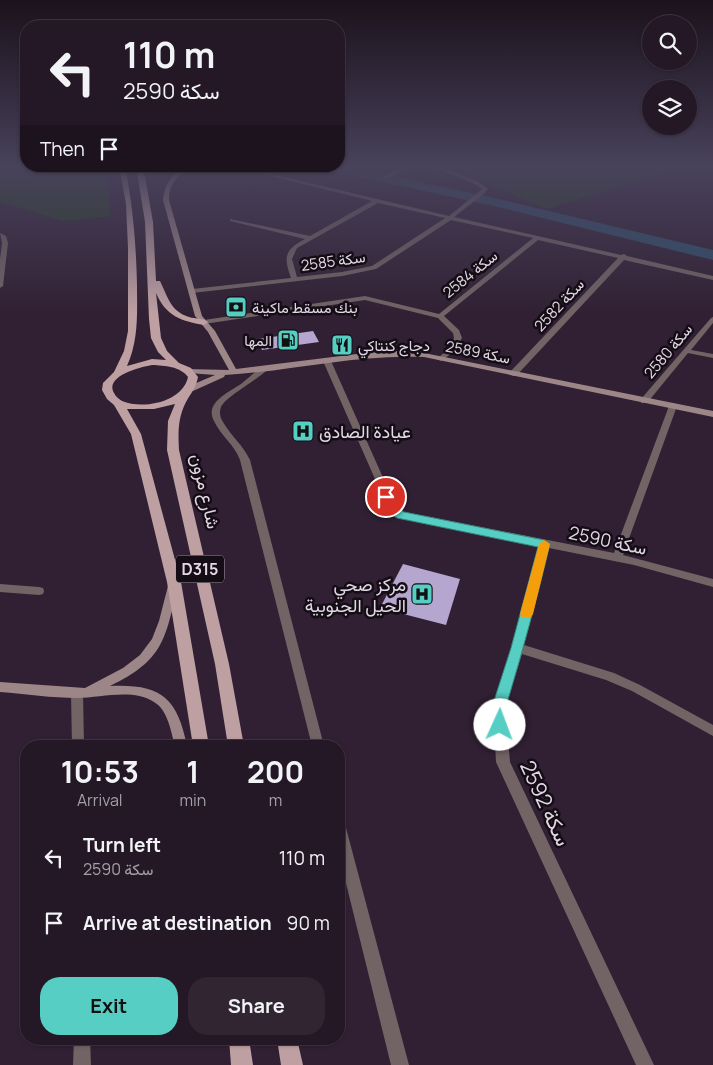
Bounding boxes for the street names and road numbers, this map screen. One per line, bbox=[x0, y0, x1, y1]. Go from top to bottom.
street label: سكة 2584 bbox=[438, 245, 502, 303]
street label: سكة 2585 bbox=[299, 246, 367, 276]
street label: سكة 2582 bbox=[529, 274, 589, 336]
street label: سكة 2580 bbox=[639, 319, 697, 383]
street label: سكة 2589 bbox=[444, 335, 512, 369]
street label: شارع مزون bbox=[185, 451, 226, 531]
street label: سكة 2590 bbox=[567, 520, 649, 560]
road number: D315 bbox=[176, 556, 224, 582]
street label: سكة 2592 bbox=[514, 756, 578, 850]

